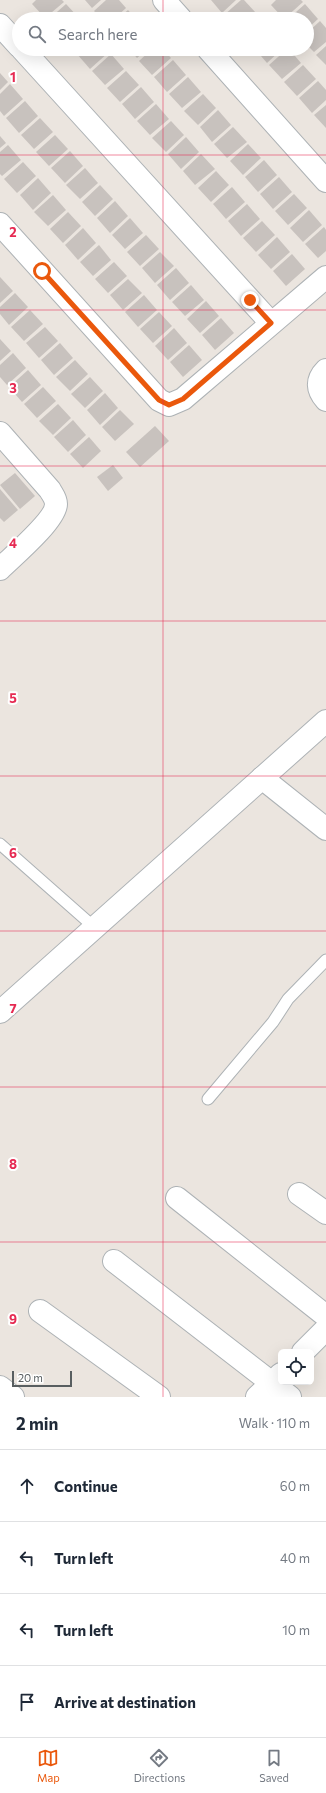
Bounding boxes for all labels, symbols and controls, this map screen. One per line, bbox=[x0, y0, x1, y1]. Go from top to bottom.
search box bbox=[12, 12, 314, 56]
icon: search bbox=[26, 23, 48, 45]
text: Search here bbox=[58, 25, 137, 43]
text: 1 bbox=[10, 69, 16, 85]
text: 2 bbox=[9, 224, 17, 240]
route start bbox=[33, 262, 51, 280]
route end bbox=[241, 291, 259, 309]
text: 3 bbox=[9, 380, 17, 396]
text: 4 bbox=[9, 535, 17, 551]
text: 5 bbox=[9, 690, 17, 706]
text: 6 bbox=[9, 845, 17, 861]
text: 7 bbox=[9, 1000, 17, 1016]
text: 8 bbox=[9, 1156, 17, 1172]
text: 9 bbox=[9, 1311, 17, 1327]
map controls bbox=[278, 1349, 314, 1385]
button: locate bbox=[278, 1349, 314, 1385]
scale bar bbox=[12, 1369, 72, 1388]
text: 20 m bbox=[18, 1371, 43, 1384]
text: 2 min bbox=[16, 1413, 58, 1434]
text: Walk · 110 m bbox=[239, 1415, 310, 1431]
icon: ahead bbox=[16, 1475, 38, 1497]
text: Continue bbox=[54, 1477, 118, 1495]
text: 60 m bbox=[280, 1478, 310, 1494]
icon: left bbox=[16, 1547, 38, 1569]
text: Turn left bbox=[54, 1549, 113, 1567]
text: 40 m bbox=[280, 1550, 310, 1566]
icon: left bbox=[16, 1619, 38, 1641]
text: Turn left bbox=[54, 1621, 113, 1639]
text: 10 m bbox=[282, 1622, 310, 1638]
icon: arrive bbox=[16, 1691, 38, 1713]
text: Arrive at destination bbox=[54, 1693, 196, 1711]
tab: Map bbox=[37, 1747, 60, 1784]
tab: Directions bbox=[134, 1747, 185, 1784]
tab: Saved bbox=[259, 1747, 289, 1784]

